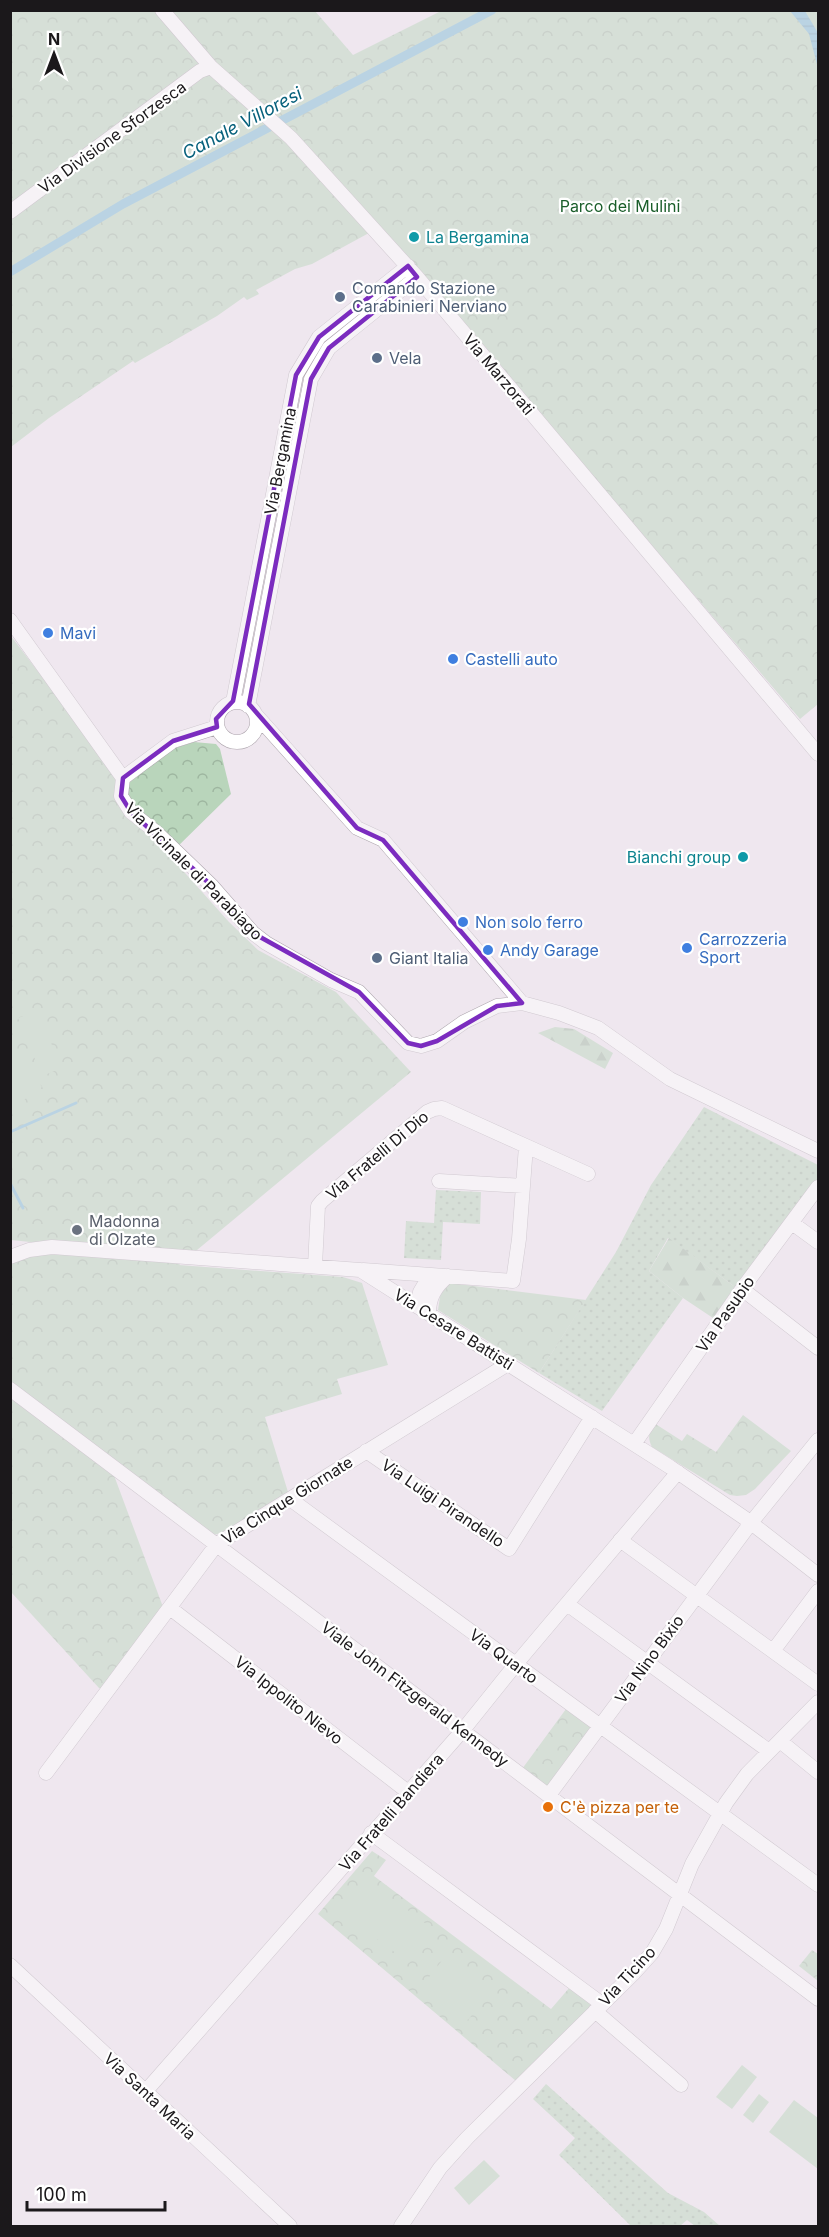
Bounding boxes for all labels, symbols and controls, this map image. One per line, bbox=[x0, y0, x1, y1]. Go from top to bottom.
north arrow bbox=[24, 24, 84, 84]
text: N bbox=[48, 29, 60, 49]
street label: Via Divisione Sforzesca bbox=[34, 77, 190, 197]
water label: Canale Villoresi bbox=[178, 82, 306, 163]
park label: Parco dei Mulini bbox=[560, 196, 680, 216]
place label: La Bergamina bbox=[426, 227, 529, 247]
marker: La Bergamina bbox=[407, 230, 421, 244]
place label: Comando Stazione Carabinieri Nerviano bbox=[352, 278, 507, 316]
marker: Comando Stazione Carabinieri Nerviano bbox=[333, 290, 347, 304]
street label: Via Marzorati bbox=[459, 329, 539, 419]
place label: Vela bbox=[389, 348, 421, 368]
marker: Vela bbox=[370, 351, 384, 365]
street label: Via Bergamina bbox=[260, 406, 300, 516]
place label: Mavi bbox=[60, 623, 96, 643]
marker: Mavi bbox=[41, 626, 55, 640]
place label: Castelli auto bbox=[465, 649, 558, 669]
marker: Castelli auto bbox=[446, 652, 460, 666]
street label: Via Vicinale di Parabiago bbox=[121, 798, 267, 944]
place label: Bianchi group bbox=[627, 847, 731, 867]
marker: Bianchi group bbox=[736, 850, 750, 864]
place label: Non solo ferro bbox=[475, 912, 583, 932]
marker: Non solo ferro bbox=[456, 915, 470, 929]
place label: Carrozzeria Sport bbox=[699, 929, 787, 967]
place label: Andy Garage bbox=[500, 940, 599, 960]
marker: Carrozzeria Sport bbox=[680, 941, 694, 955]
marker: Andy Garage bbox=[481, 943, 495, 957]
place label: Giant Italia bbox=[389, 948, 469, 968]
marker: Giant Italia bbox=[370, 951, 384, 965]
street label: Via Fratelli Di Dio bbox=[322, 1106, 432, 1204]
place label: Madonna di Olzate bbox=[89, 1211, 160, 1249]
marker: Madonna di Olzate bbox=[70, 1223, 84, 1237]
street label: Via Pasubio bbox=[691, 1272, 759, 1356]
street label: Via Cesare Battisti bbox=[390, 1284, 518, 1374]
street label: Via Cinque Giornate bbox=[218, 1452, 356, 1548]
street label: Via Luigi Pirandello bbox=[378, 1454, 508, 1552]
street label: Via Nino Bixio bbox=[610, 1611, 688, 1707]
street label: Viale John Fitzgerald Kennedy bbox=[317, 1617, 513, 1771]
street label: Via Quarto bbox=[466, 1624, 542, 1688]
street label: Via Ippolito Nievo bbox=[231, 1651, 347, 1749]
street label: Via Fratelli Bandiera bbox=[334, 1749, 448, 1875]
place label: C'è pizza per te bbox=[560, 1797, 679, 1817]
marker: C'è pizza per te bbox=[541, 1800, 555, 1814]
street label: Via Ticino bbox=[594, 1942, 660, 2010]
street label: Via Santa Maria bbox=[100, 2048, 200, 2144]
scale bar bbox=[27, 2174, 165, 2212]
text: 100 m bbox=[36, 2184, 87, 2205]

